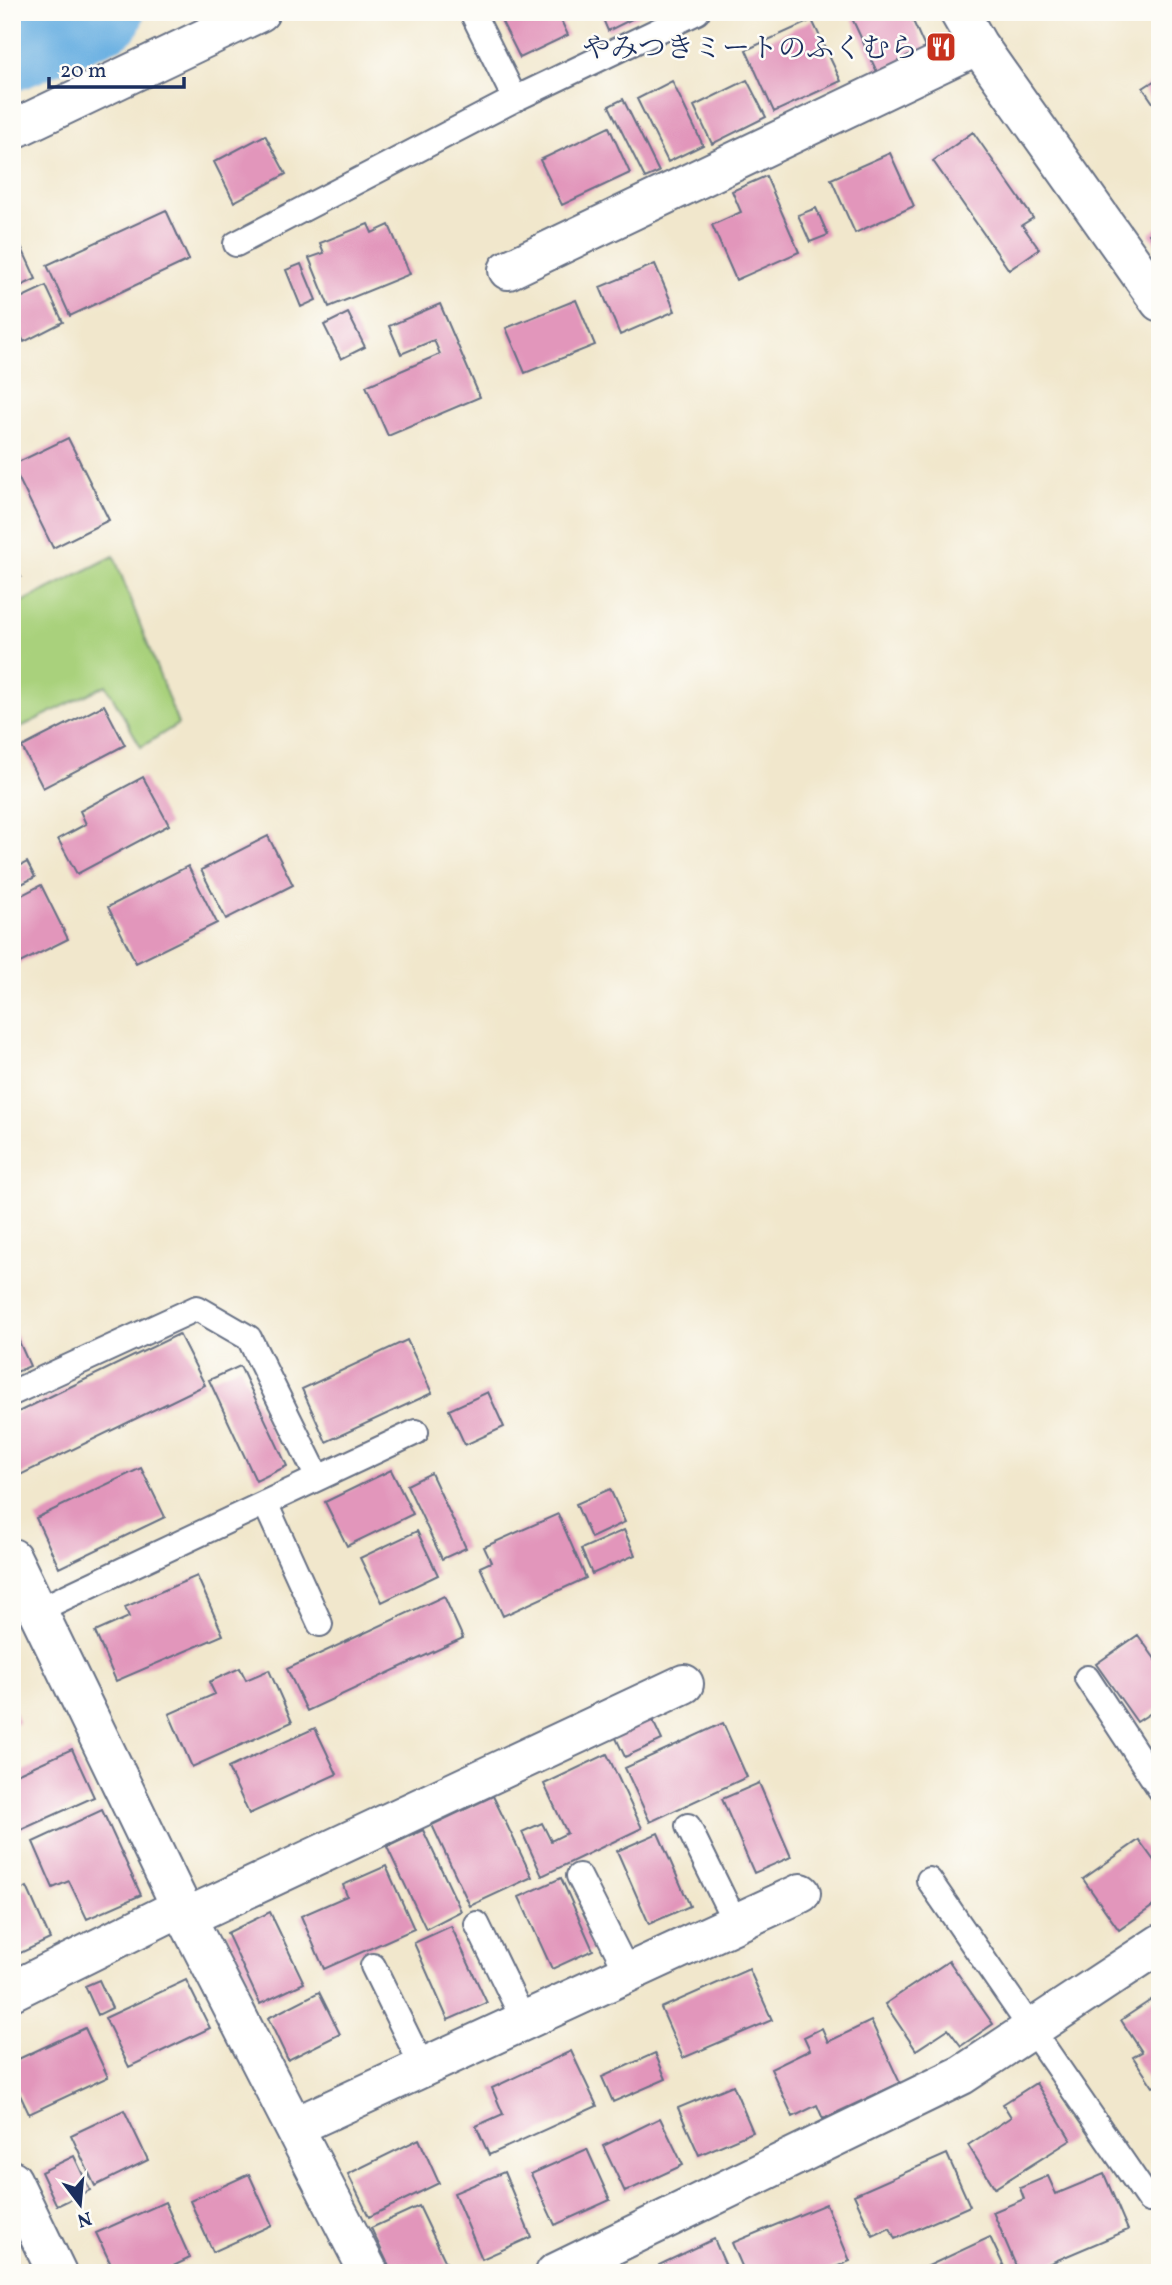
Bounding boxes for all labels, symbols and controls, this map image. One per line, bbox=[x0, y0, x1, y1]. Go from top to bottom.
place label: やみつきミートのふくむら bbox=[583, 30, 918, 69]
restaurant icon: やみつきミートのふくむら bbox=[924, 30, 958, 64]
scale bar bbox=[49, 46, 184, 90]
text: 20 m bbox=[60, 57, 106, 86]
north arrow bbox=[46, 2170, 116, 2240]
text: N bbox=[74, 2204, 94, 2233]

